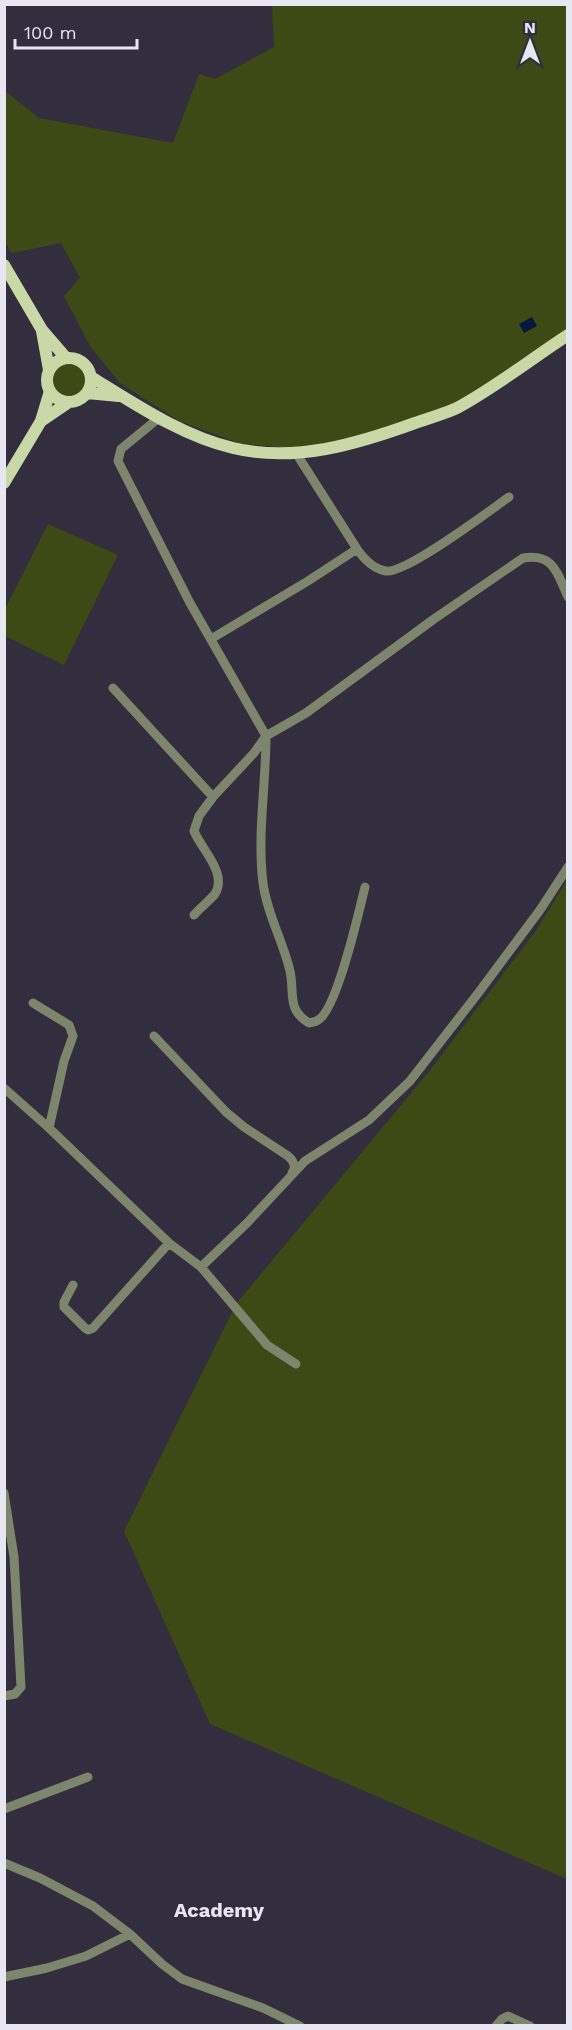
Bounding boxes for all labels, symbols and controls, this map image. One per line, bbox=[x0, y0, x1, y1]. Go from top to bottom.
scale bar bbox=[15, 12, 136, 50]
north arrow bbox=[500, 12, 560, 72]
text: N bbox=[524, 18, 536, 37]
text: 100 m bbox=[24, 22, 77, 43]
district label: Academy bbox=[174, 1898, 265, 1922]

